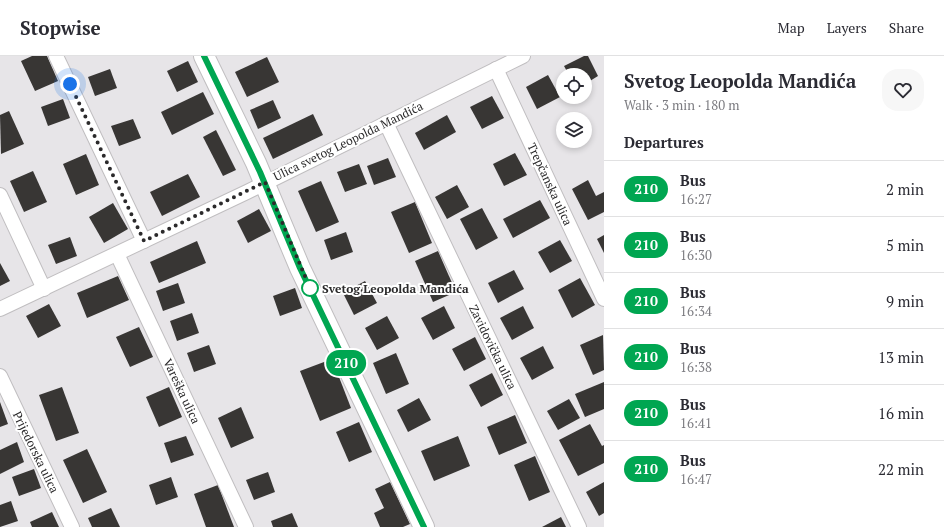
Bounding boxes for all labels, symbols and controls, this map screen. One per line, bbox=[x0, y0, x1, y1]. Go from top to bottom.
text: Stopwise bbox=[20, 15, 101, 40]
text: Map bbox=[778, 18, 805, 37]
text: Layers bbox=[827, 18, 867, 37]
text: Share bbox=[889, 18, 924, 37]
map controls bbox=[556, 68, 592, 148]
button: locate bbox=[556, 68, 592, 104]
text: Svetog Leopolda Mandića bbox=[624, 68, 856, 93]
button: heart bbox=[882, 69, 924, 111]
your location bbox=[60, 74, 80, 94]
text: Walk · 3 min · 180 m bbox=[624, 96, 739, 114]
street label: Ulica svetog Leopolda Mandića bbox=[271, 98, 425, 184]
button: layers bbox=[556, 112, 592, 148]
text: Departures bbox=[624, 132, 704, 152]
street label: Trepčanska ulica bbox=[524, 140, 576, 228]
text: Bus bbox=[680, 170, 706, 190]
text: 210 bbox=[634, 179, 658, 198]
text: 2 min bbox=[886, 179, 924, 199]
text: 16:27 bbox=[680, 190, 712, 208]
text: Bus bbox=[680, 226, 706, 246]
text: 210 bbox=[634, 235, 658, 254]
text: 5 min bbox=[886, 235, 924, 255]
text: 16:30 bbox=[680, 246, 712, 264]
marker: Svetog Leopolda Mandića bbox=[301, 279, 319, 297]
place label: Svetog Leopolda Mandića bbox=[322, 281, 469, 296]
text: Bus bbox=[680, 282, 706, 302]
text: 210 bbox=[634, 291, 658, 310]
text: 9 min bbox=[886, 291, 924, 311]
street label: Zavidovička ulica bbox=[466, 302, 520, 392]
text: 16:34 bbox=[680, 302, 712, 320]
text: Bus bbox=[680, 338, 706, 358]
text: 210 bbox=[634, 347, 658, 366]
text: 13 min bbox=[878, 347, 924, 367]
line badge: 210 bbox=[323, 350, 369, 376]
text: 210 bbox=[334, 353, 358, 372]
street label: Vareška ulica bbox=[160, 356, 204, 426]
text: 16:38 bbox=[680, 358, 712, 376]
text: Bus bbox=[680, 394, 706, 414]
text: 210 bbox=[634, 403, 658, 422]
text: 16 min bbox=[878, 403, 924, 423]
street label: Prijedorska ulica bbox=[10, 409, 62, 495]
text: 16:41 bbox=[680, 414, 712, 432]
text: Bus bbox=[680, 450, 706, 470]
text: 210 bbox=[634, 459, 658, 478]
text: 22 min bbox=[878, 459, 924, 479]
text: 16:47 bbox=[680, 470, 712, 488]

